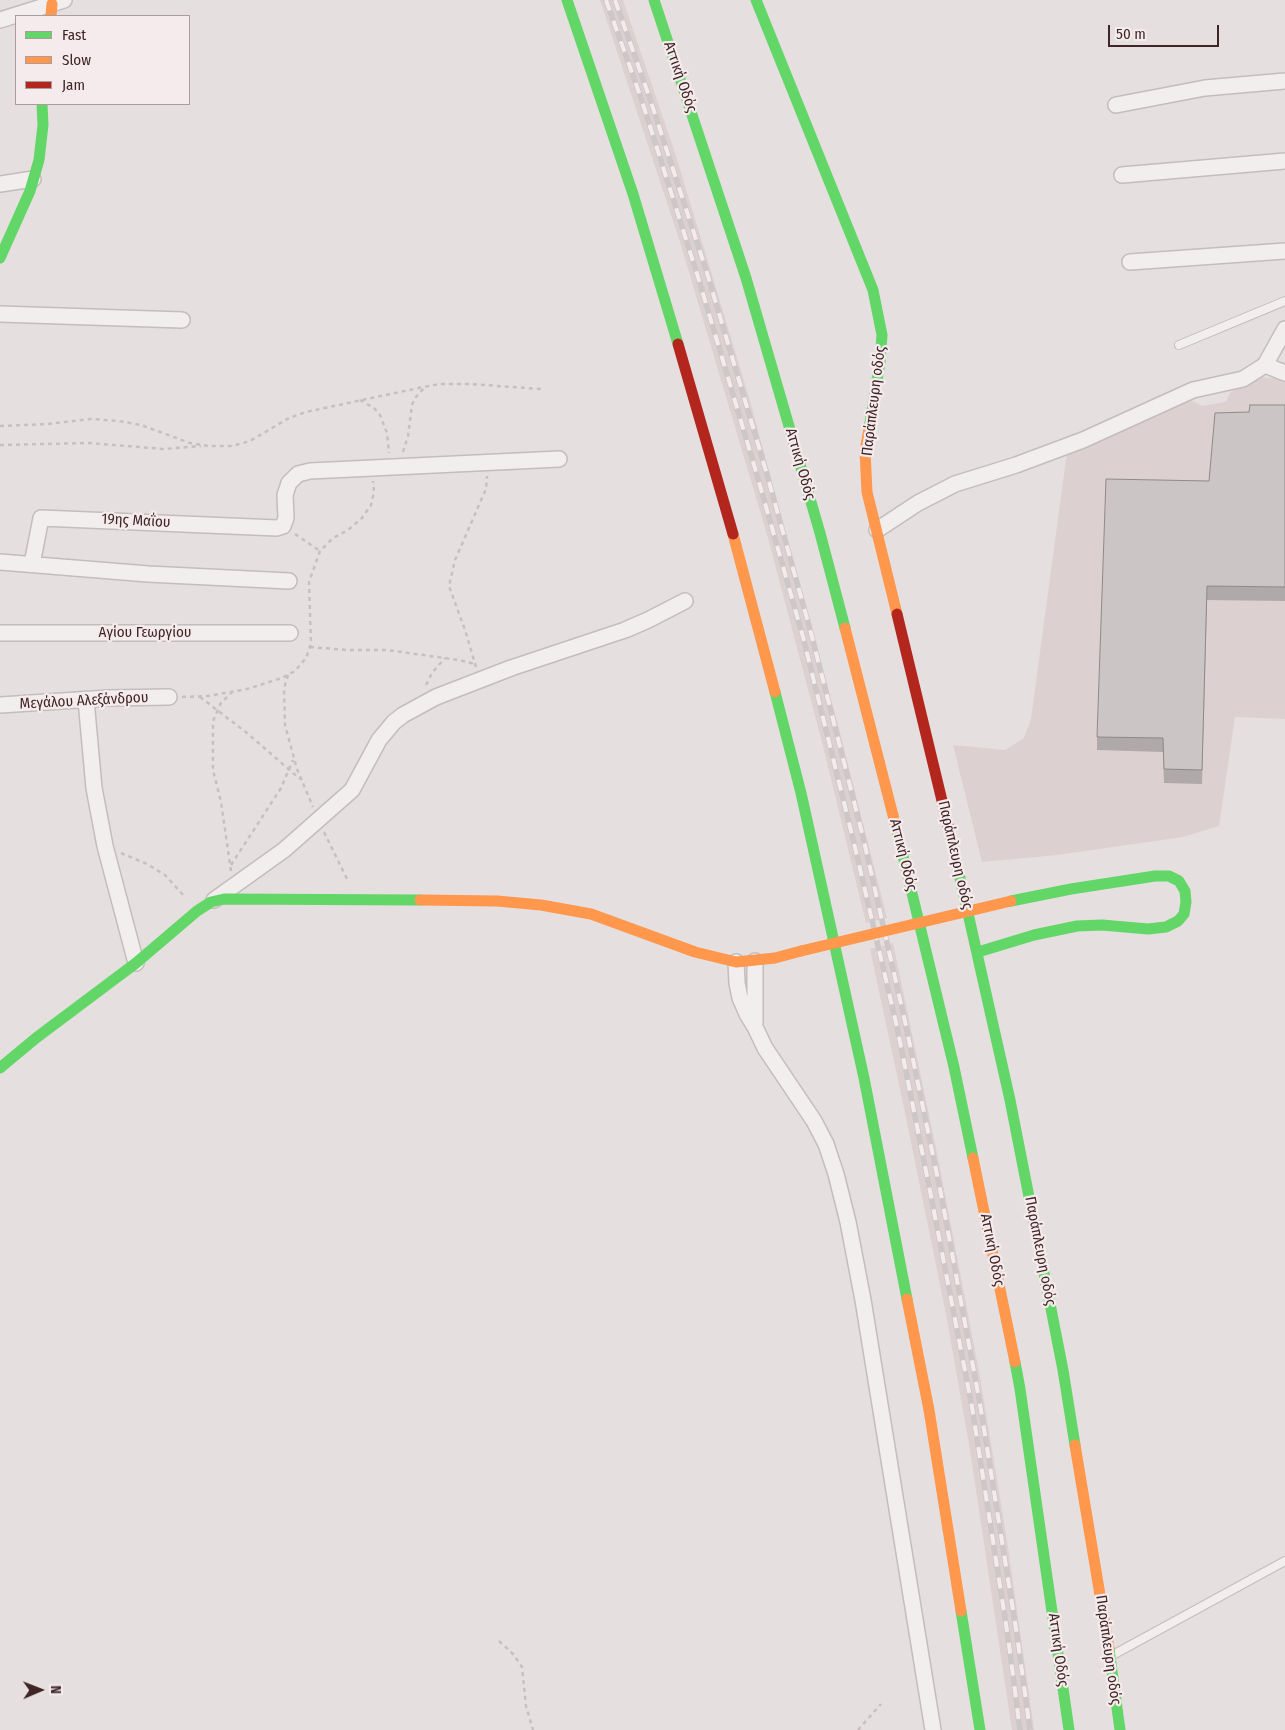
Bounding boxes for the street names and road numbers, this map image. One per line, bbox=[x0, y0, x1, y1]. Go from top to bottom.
street label: Αττική Οδός bbox=[660, 39, 700, 115]
street label: Παράπλευρη οδός bbox=[858, 345, 890, 457]
street label: Αττική Οδός bbox=[781, 426, 819, 502]
street label: 19ης Μαΐου bbox=[101, 510, 171, 532]
street label: Αγίου Γεωργίου bbox=[98, 624, 192, 642]
street label: Μεγάλου Αλεξάνδρου bbox=[19, 689, 149, 713]
street label: Παράπλευρη οδός bbox=[934, 799, 976, 911]
street label: Αττική Οδός bbox=[885, 817, 921, 893]
street label: Παράπλευρη οδός bbox=[1021, 1195, 1059, 1307]
street label: Αττική Οδός bbox=[976, 1212, 1008, 1288]
street label: Παράπλευρη οδός bbox=[1091, 1594, 1125, 1706]
street label: Αττική Οδός bbox=[1044, 1612, 1072, 1688]

